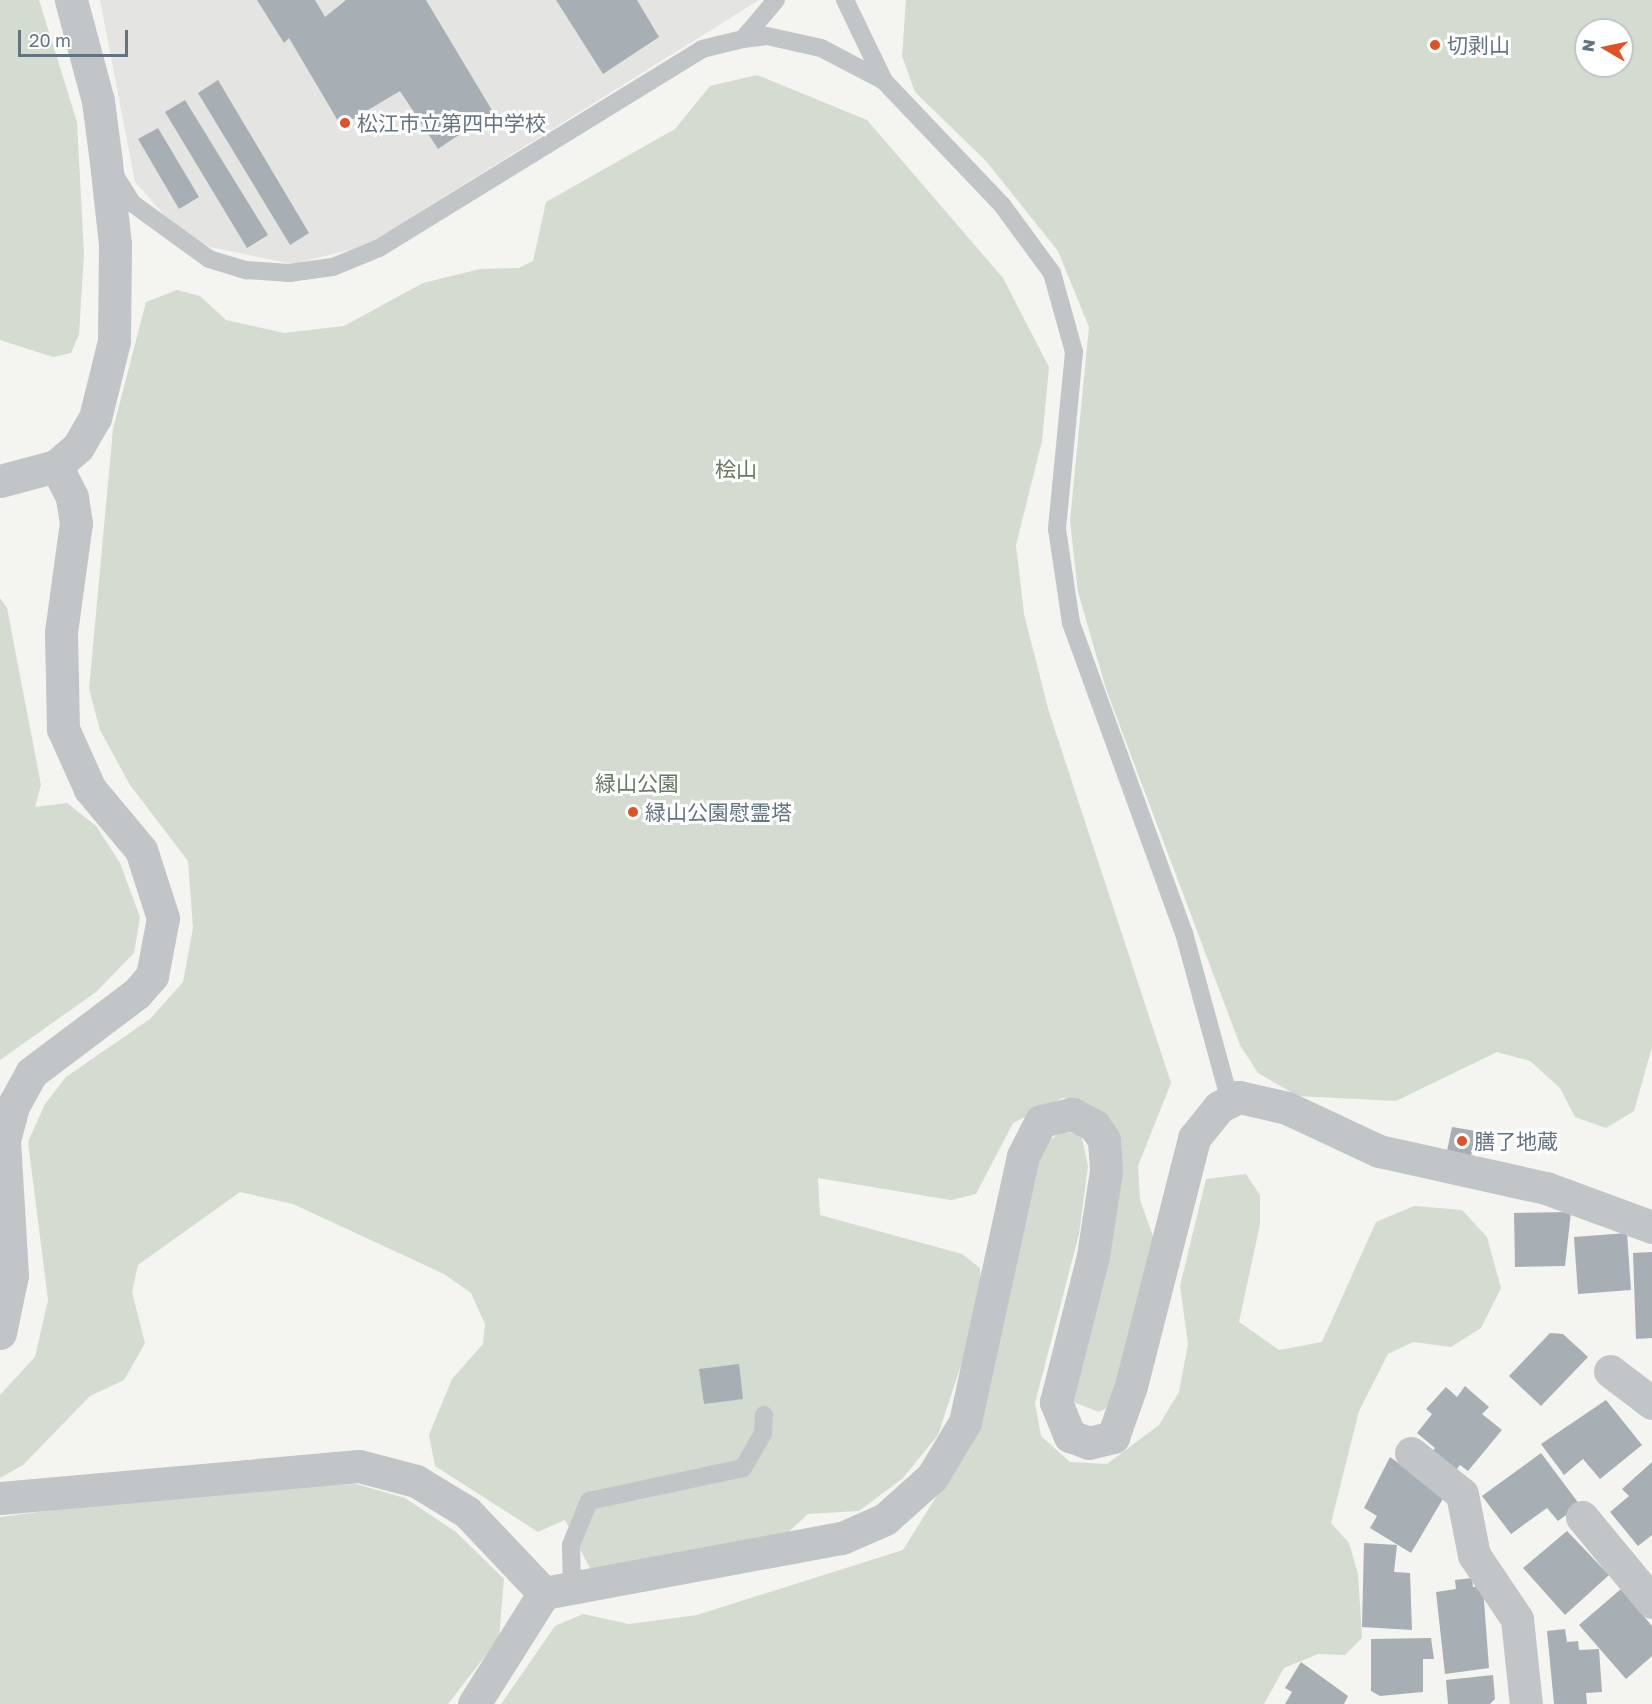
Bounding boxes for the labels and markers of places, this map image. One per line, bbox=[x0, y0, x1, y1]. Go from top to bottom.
place label: 切剥山 bbox=[1447, 32, 1510, 58]
marker: 切剥山 bbox=[1428, 38, 1442, 52]
place label: 松江市立第四中学校 bbox=[357, 110, 546, 136]
marker: 松江市立第四中学校 bbox=[338, 116, 352, 130]
place label: 緑山公園慰霊塔 bbox=[645, 799, 792, 825]
marker: 緑山公園慰霊塔 bbox=[626, 805, 640, 819]
place label: 膳了地蔵 bbox=[1474, 1128, 1558, 1154]
marker: 膳了地蔵 bbox=[1455, 1134, 1469, 1148]

